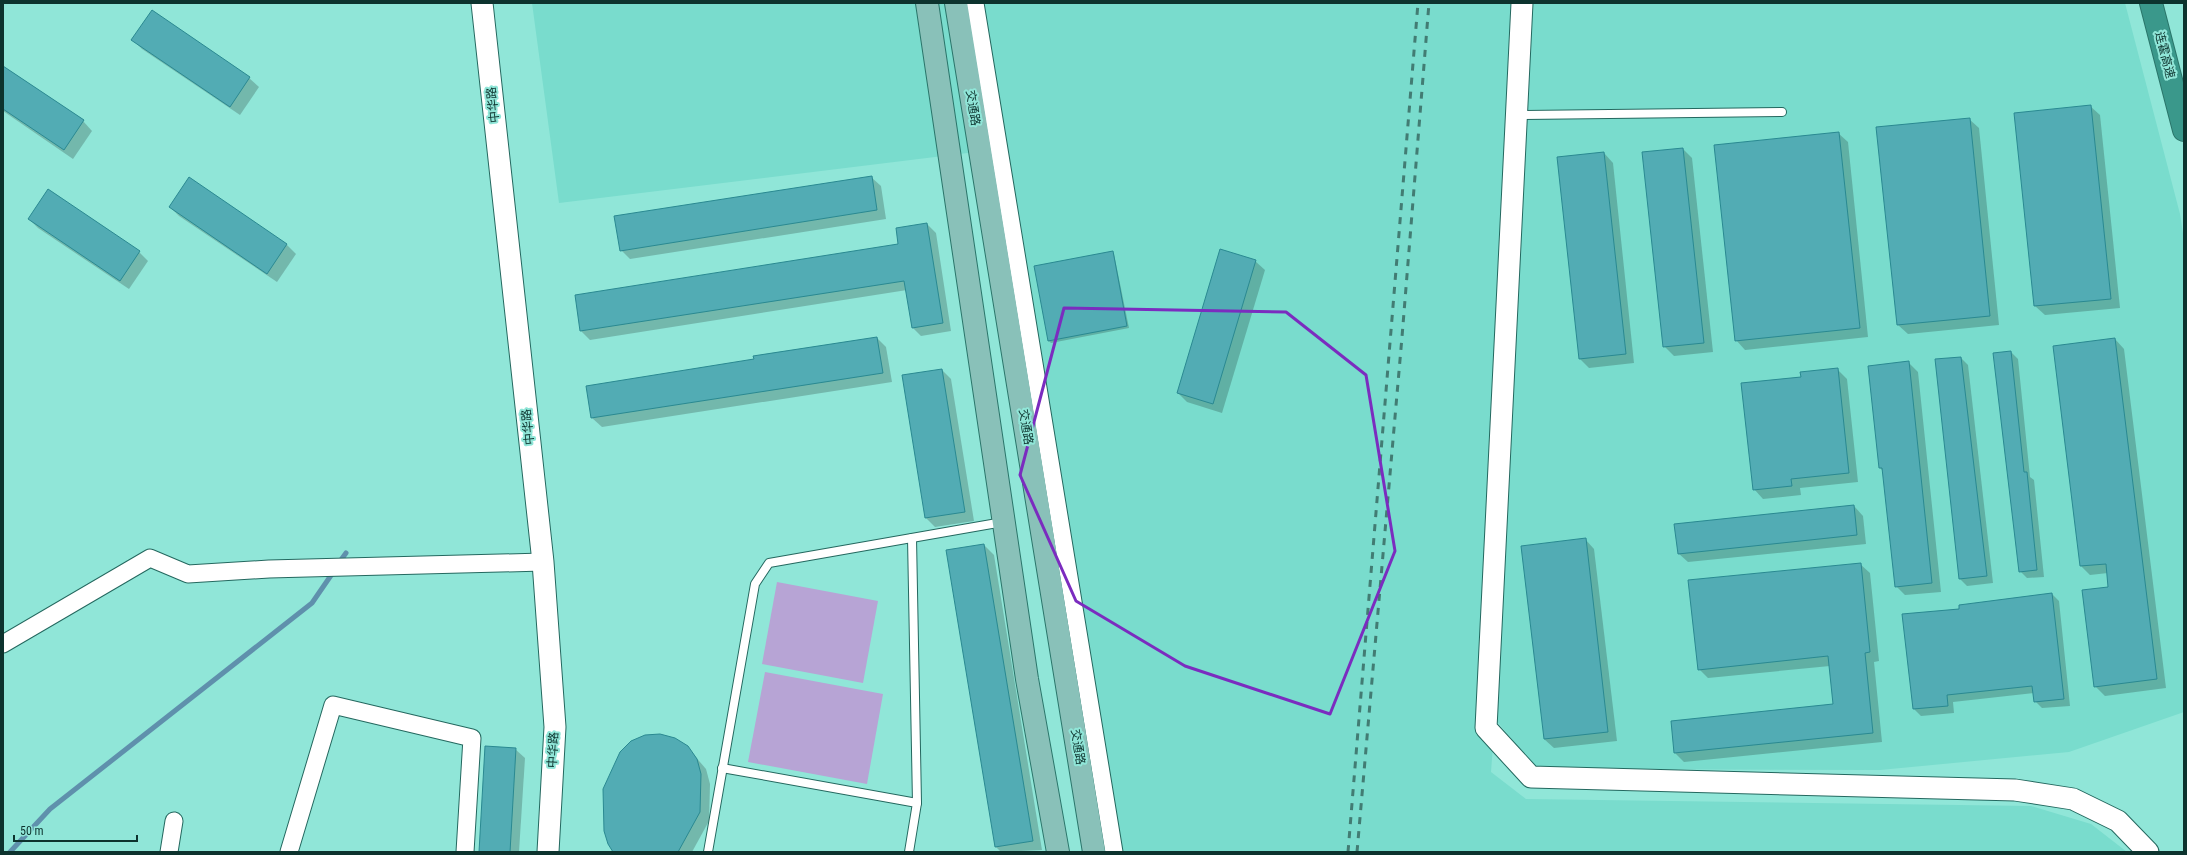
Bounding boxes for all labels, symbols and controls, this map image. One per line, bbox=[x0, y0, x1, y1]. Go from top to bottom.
street label: 连霍高速 bbox=[2152, 30, 2178, 80]
street label: 中华路 bbox=[484, 86, 502, 124]
street label: 交通路 bbox=[963, 89, 983, 127]
street label: 中华路 bbox=[519, 408, 537, 446]
street label: 交通路 bbox=[1016, 408, 1036, 446]
street label: 交通路 bbox=[1068, 728, 1088, 766]
street label: 中华路 bbox=[545, 732, 561, 768]
scale bar bbox=[14, 817, 137, 843]
text: 50 m bbox=[20, 824, 44, 838]

